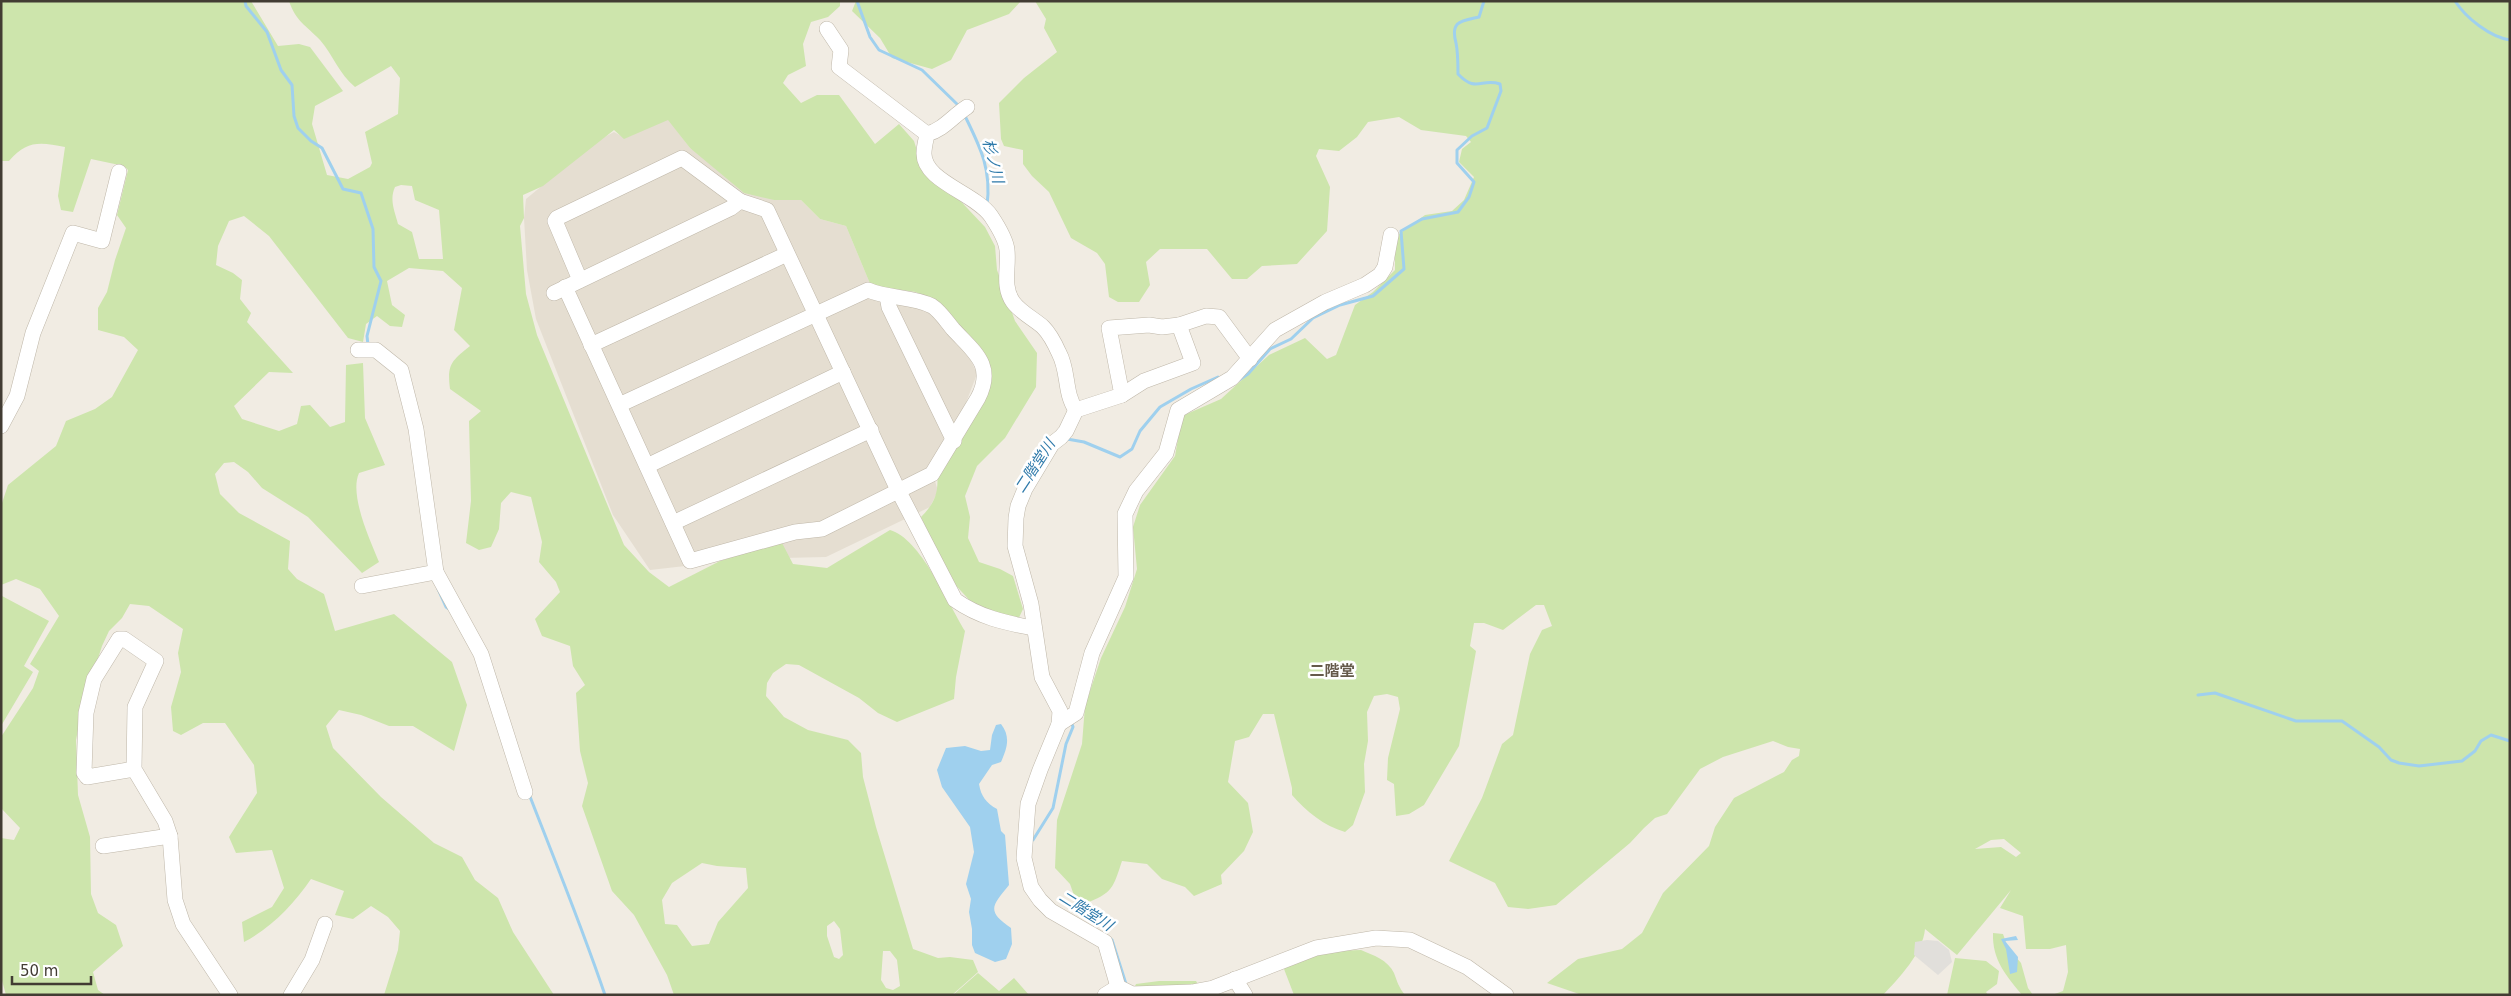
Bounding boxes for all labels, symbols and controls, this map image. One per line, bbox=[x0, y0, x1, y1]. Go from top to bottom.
water label: 杉ノ川 bbox=[979, 137, 1008, 187]
water label: 二階堂川 bbox=[1011, 434, 1060, 496]
district label: 二階堂 bbox=[1309, 662, 1355, 680]
water label: 二階堂川 bbox=[1056, 887, 1118, 936]
scale bar bbox=[12, 954, 91, 986]
text: 50 m bbox=[20, 962, 58, 980]

